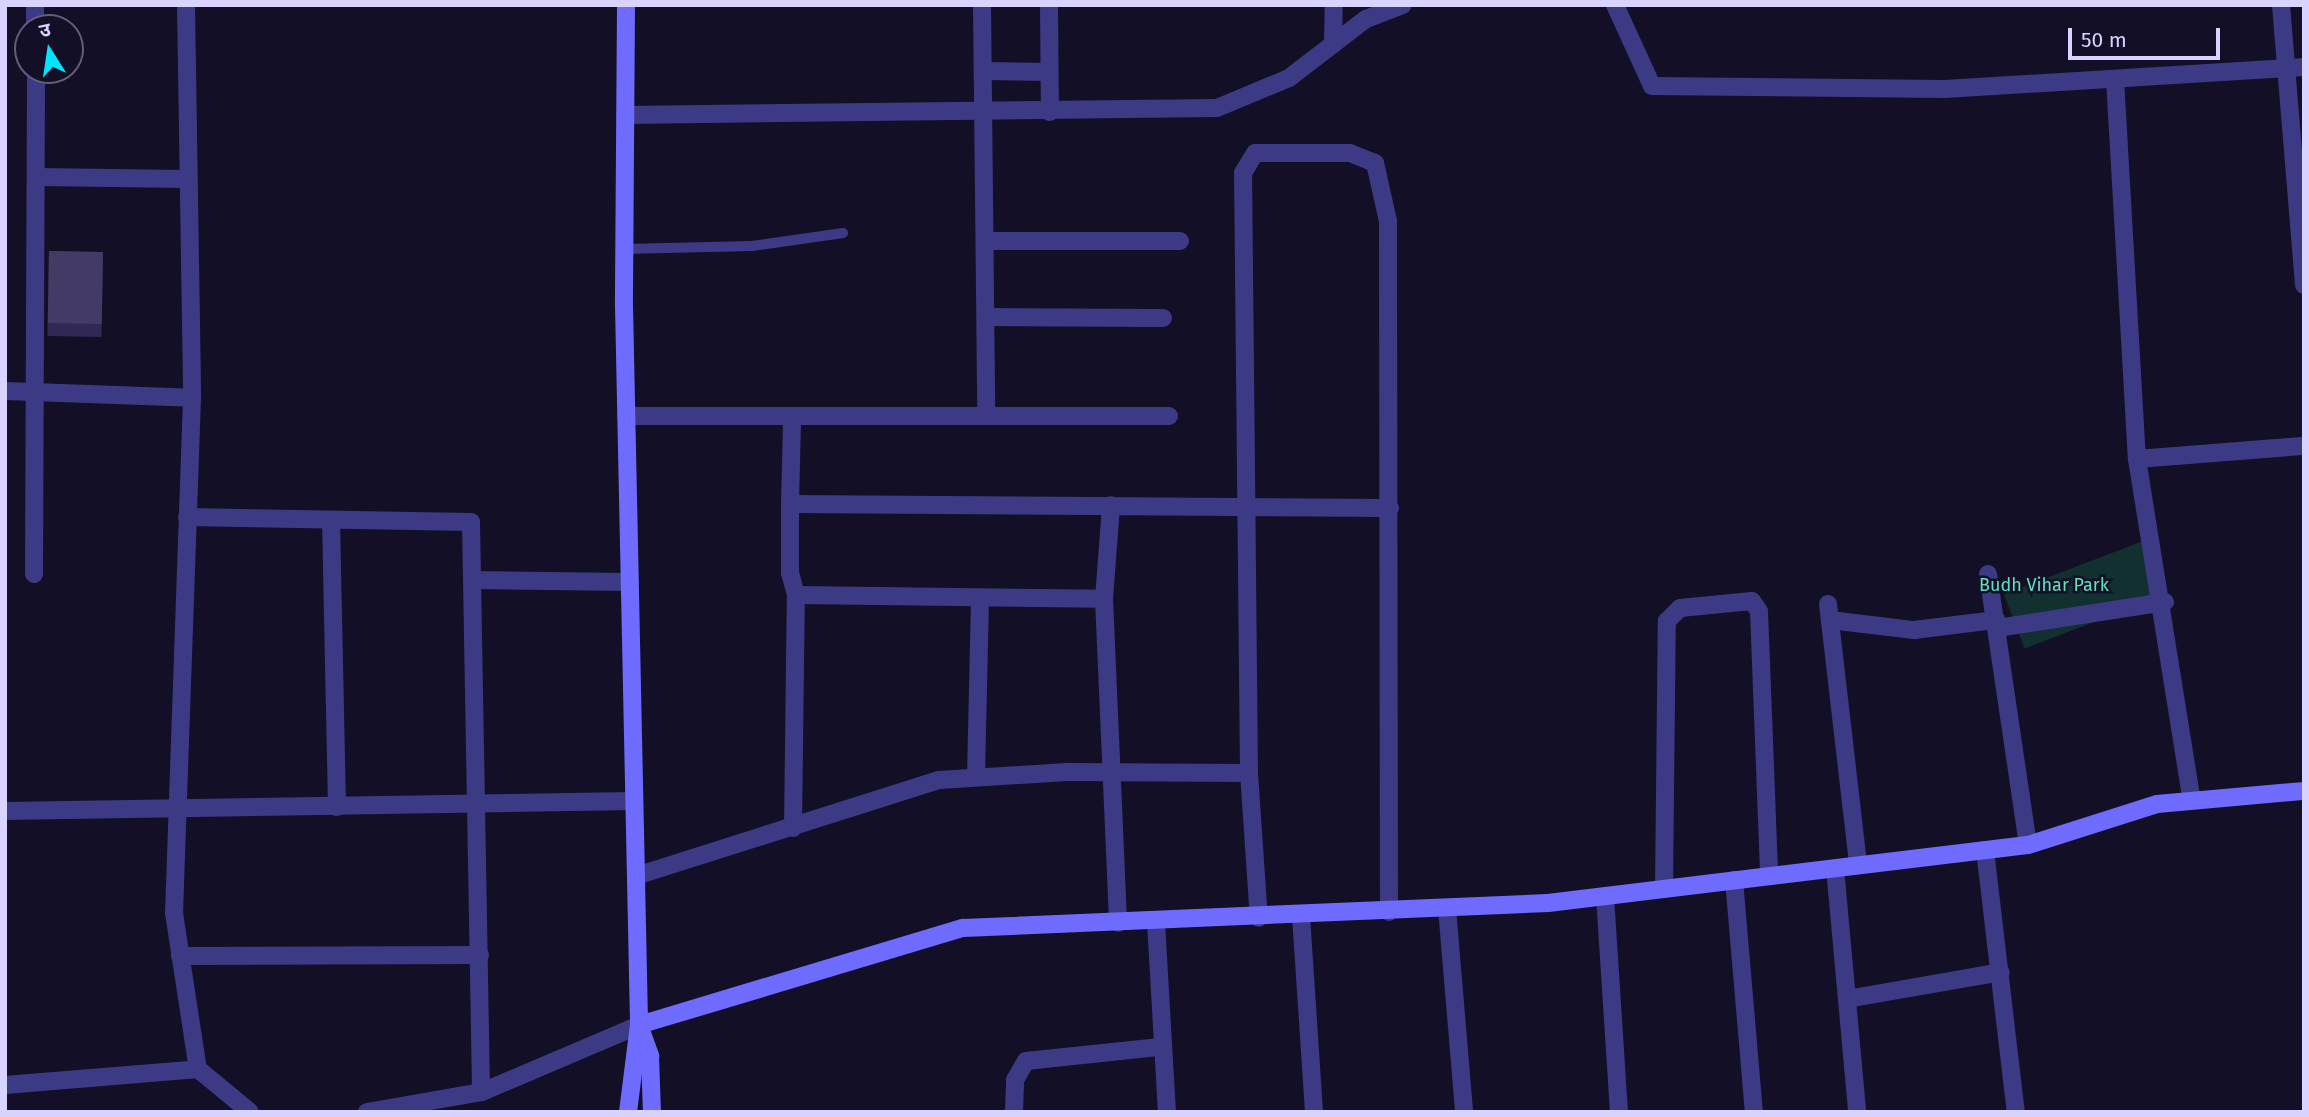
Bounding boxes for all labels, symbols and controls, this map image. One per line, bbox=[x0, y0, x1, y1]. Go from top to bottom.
north arrow bbox=[14, 14, 84, 84]
scale bar bbox=[2071, 14, 2223, 58]
text: उ bbox=[37, 18, 53, 42]
text: 50 m bbox=[2081, 27, 2127, 53]
park label: Budh Vihar Park bbox=[1979, 574, 2109, 596]

